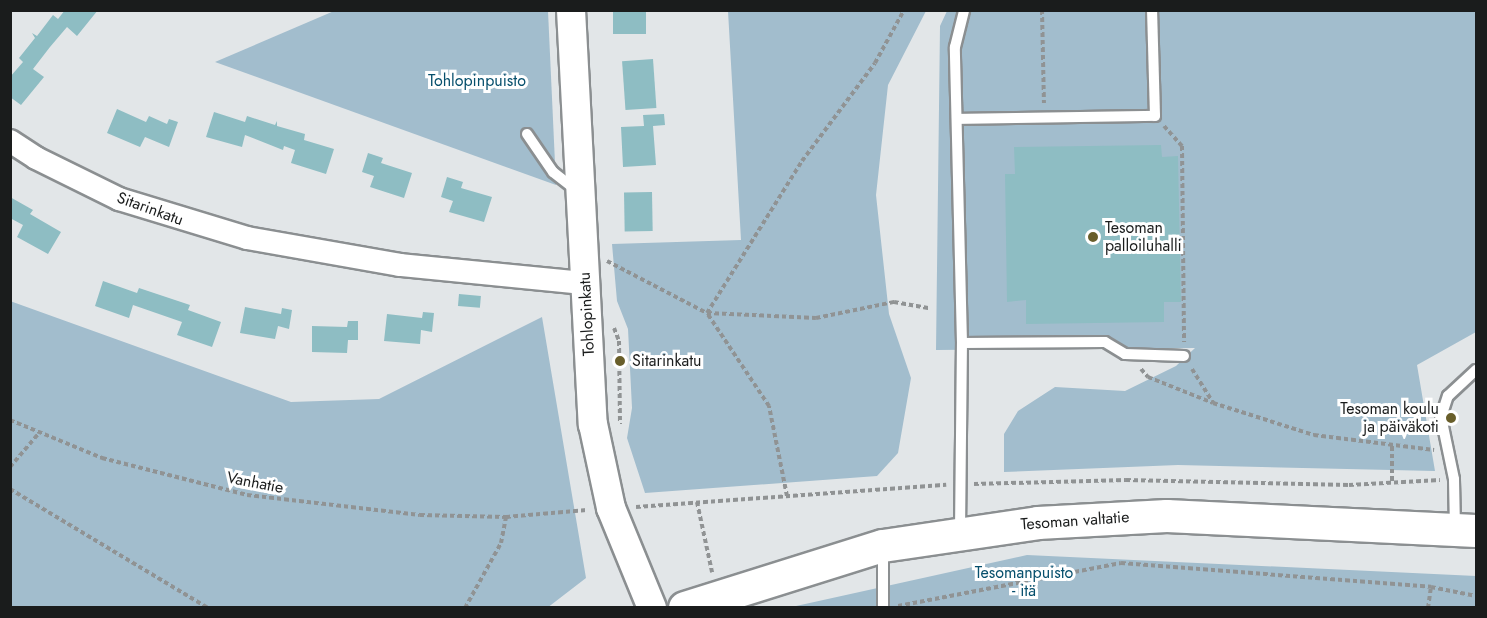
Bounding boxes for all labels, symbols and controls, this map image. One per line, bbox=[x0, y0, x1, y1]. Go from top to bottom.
park label: Tohlopinpuisto bbox=[428, 71, 526, 91]
street label: Sitarinkatu bbox=[114, 188, 186, 230]
place label: Tesoman palloiluhalli bbox=[1105, 218, 1182, 256]
marker: Tesoman palloiluhalli bbox=[1086, 230, 1100, 244]
street label: Tohlopinkatu bbox=[575, 272, 599, 356]
place label: Sitarinkatu bbox=[632, 351, 701, 371]
marker: Sitarinkatu bbox=[613, 354, 627, 368]
place label: Tesoman koulu ja päiväkoti bbox=[1340, 399, 1439, 437]
marker: Tesoman koulu ja päiväkoti bbox=[1444, 411, 1458, 425]
street label: Vanhatie bbox=[225, 468, 285, 498]
street label: Tesoman valtatie bbox=[1020, 508, 1130, 534]
park label: Tesomanpuisto - itä bbox=[975, 563, 1073, 601]

